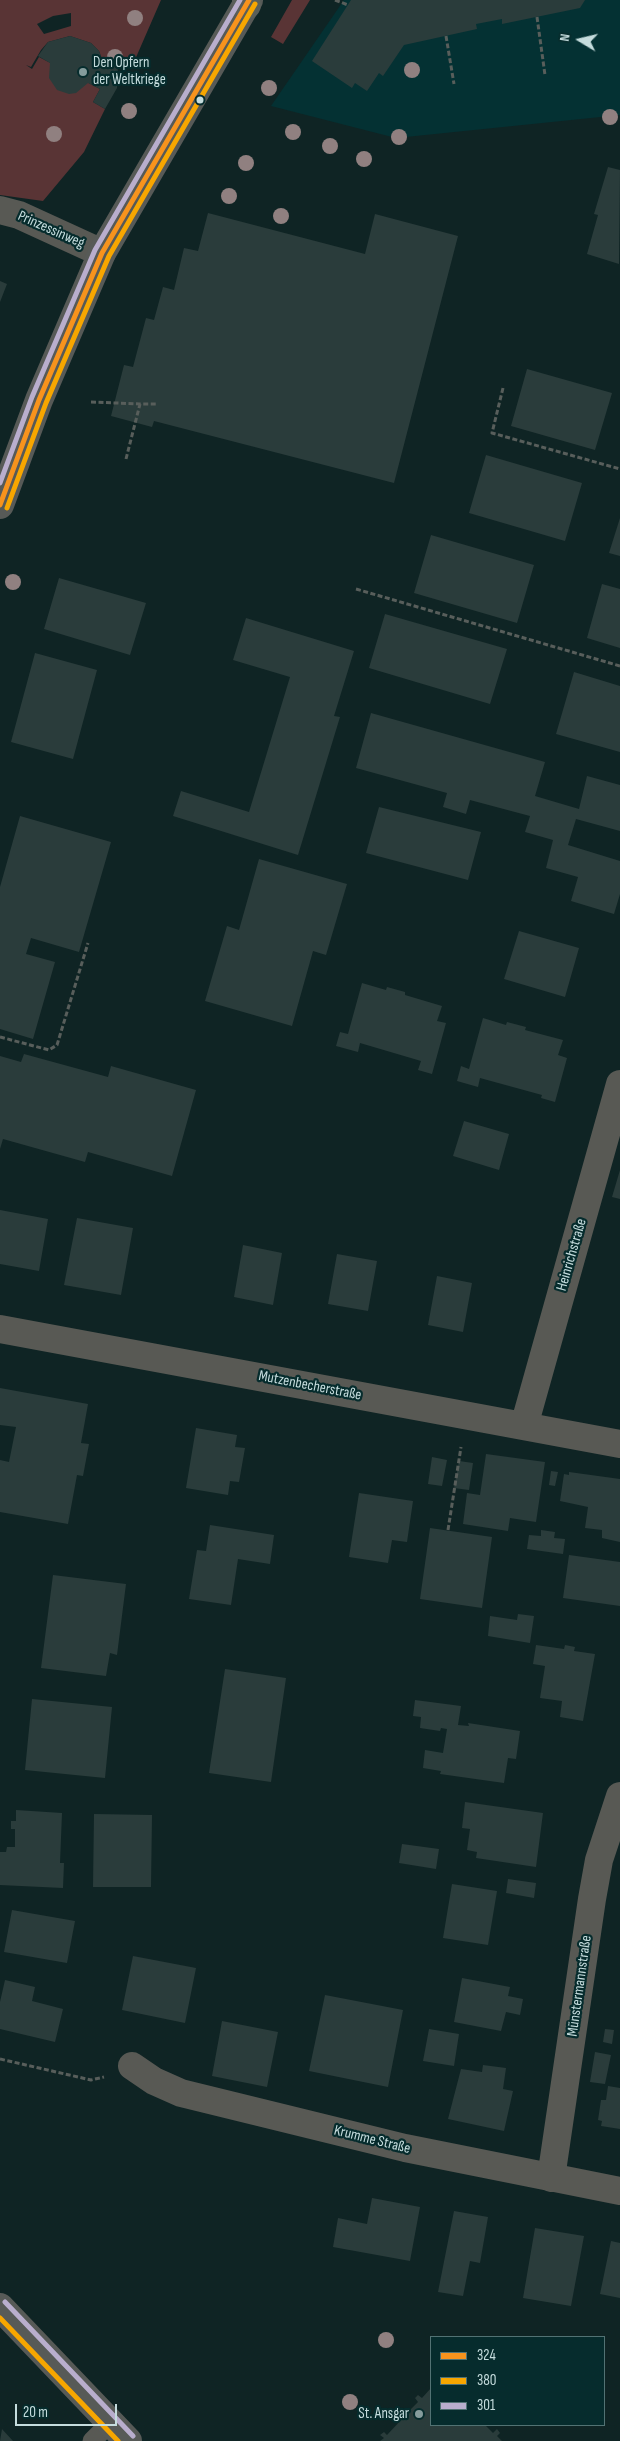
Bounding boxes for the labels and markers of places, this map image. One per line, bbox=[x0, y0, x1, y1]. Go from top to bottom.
place label: Den Opfern der Weltkriege bbox=[93, 54, 166, 89]
marker: Den Opfern der Weltkriege bbox=[77, 66, 89, 78]
unlabelled marker bbox=[195, 95, 205, 105]
place label: St. Ansgar bbox=[358, 2405, 409, 2423]
marker: St. Ansgar bbox=[413, 2408, 425, 2420]

